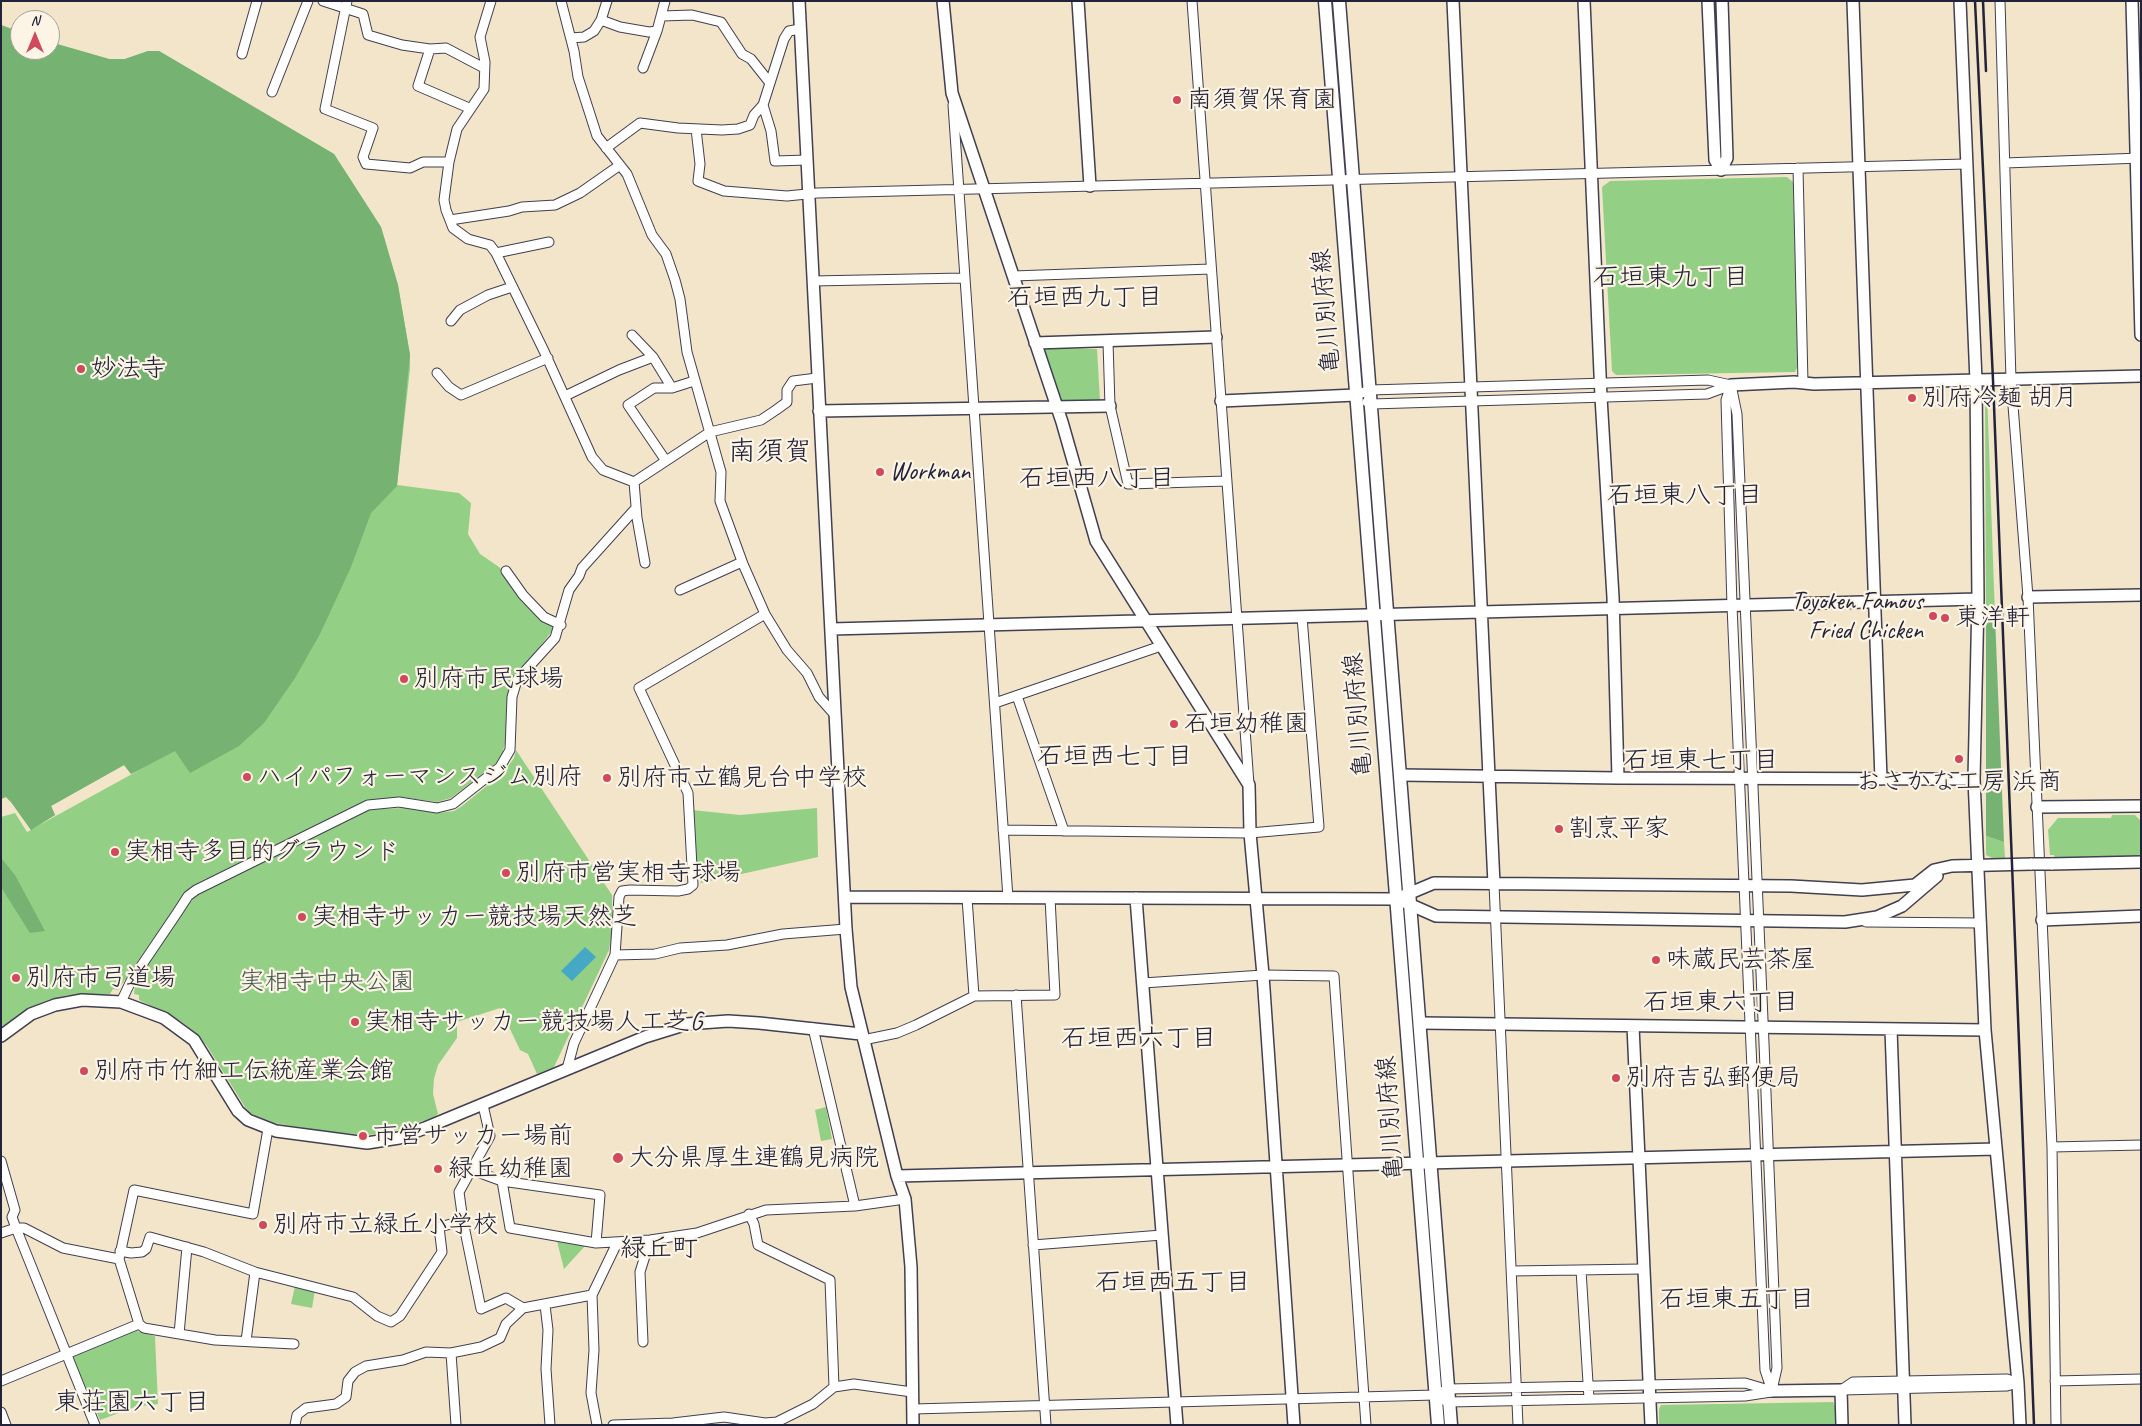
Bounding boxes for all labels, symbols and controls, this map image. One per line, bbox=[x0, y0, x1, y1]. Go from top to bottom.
north arrow bbox=[10, 10, 60, 60]
text: N bbox=[31, 12, 39, 29]
place label: 南須賀保育園 bbox=[1187, 85, 1337, 115]
marker: 南須賀保育園 bbox=[1171, 94, 1183, 106]
street label: 亀川別府線 bbox=[1307, 247, 1347, 375]
district label: 石垣東九丁目 bbox=[1593, 262, 1749, 294]
district label: 石垣西九丁目 bbox=[1007, 282, 1163, 314]
place label: 妙法寺 bbox=[91, 354, 166, 384]
marker: 妙法寺 bbox=[75, 363, 87, 375]
place label: 別府冷麺 胡月 bbox=[1922, 383, 2078, 413]
marker: 別府冷麺 胡月 bbox=[1906, 392, 1918, 404]
district label: 南須賀 bbox=[728, 436, 812, 470]
place label: Workman bbox=[890, 457, 970, 487]
district label: 石垣西八丁目 bbox=[1019, 463, 1175, 495]
marker: Workman bbox=[874, 466, 886, 478]
district label: 石垣東八丁目 bbox=[1607, 480, 1763, 512]
place label: Toyoken Famous Fried Chicken bbox=[1791, 587, 1923, 646]
place label: 東洋軒 bbox=[1955, 603, 2030, 633]
marker: Toyoken Famous Fried Chicken bbox=[1927, 610, 1939, 622]
marker: 東洋軒 bbox=[1939, 612, 1951, 624]
street label: 亀川別府線 bbox=[1339, 651, 1379, 779]
place label: 別府市民球場 bbox=[414, 664, 564, 694]
marker: 別府市民球場 bbox=[398, 673, 410, 685]
place label: 石垣幼稚園 bbox=[1184, 709, 1309, 739]
marker: 石垣幼稚園 bbox=[1168, 718, 1180, 730]
district label: 石垣西七丁目 bbox=[1037, 741, 1193, 773]
district label: 石垣東七丁目 bbox=[1623, 745, 1779, 777]
marker: おさかな工房 浜商 bbox=[1953, 753, 1965, 765]
place label: ハイパフォーマンスジム別府 bbox=[257, 762, 582, 792]
place label: 別府市立鶴見台中学校 bbox=[617, 763, 867, 793]
place label: おさかな工房 浜商 bbox=[1856, 767, 2062, 797]
marker: ハイパフォーマンスジム別府 bbox=[241, 771, 253, 783]
marker: 別府市立鶴見台中学校 bbox=[601, 772, 613, 784]
place label: 割烹平家 bbox=[1569, 814, 1669, 844]
marker: 割烹平家 bbox=[1553, 823, 1565, 835]
place label: 実相寺多目的グラウンド bbox=[125, 837, 400, 867]
marker: 実相寺多目的グラウンド bbox=[109, 846, 121, 858]
place label: 別府市営実相寺球場 bbox=[516, 858, 741, 888]
marker: 別府市営実相寺球場 bbox=[500, 867, 512, 879]
place label: 実相寺サッカー競技場天然芝 bbox=[312, 902, 637, 932]
marker: 実相寺サッカー競技場天然芝 bbox=[296, 911, 308, 923]
place label: 味蔵民芸茶屋 bbox=[1666, 945, 1816, 975]
marker: 味蔵民芸茶屋 bbox=[1650, 954, 1662, 966]
place label: 別府市弓道場 bbox=[26, 963, 176, 993]
park label: 実相寺中央公園 bbox=[240, 967, 414, 997]
marker: 別府市弓道場 bbox=[10, 972, 22, 984]
district label: 石垣東六丁目 bbox=[1643, 987, 1799, 1019]
place label: 実相寺サッカー競技場人工芝G bbox=[365, 1007, 702, 1037]
marker: 実相寺サッカー競技場人工芝G bbox=[349, 1016, 361, 1028]
district label: 石垣西六丁目 bbox=[1061, 1023, 1217, 1055]
street label: 亀川別府線 bbox=[1372, 1055, 1410, 1181]
place label: 別府市竹細工伝統産業会館 bbox=[94, 1056, 394, 1086]
place label: 別府吉弘郵便局 bbox=[1626, 1063, 1801, 1093]
marker: 別府市竹細工伝統産業会館 bbox=[78, 1065, 90, 1077]
marker: 別府吉弘郵便局 bbox=[1610, 1072, 1622, 1084]
place label: 市営サッカー場前 bbox=[373, 1121, 573, 1151]
marker: 市営サッカー場前 bbox=[357, 1130, 369, 1142]
place label: 大分県厚生連鶴見病院 bbox=[629, 1143, 879, 1173]
marker: 大分県厚生連鶴見病院 bbox=[611, 1151, 625, 1165]
place label: 緑丘幼稚園 bbox=[448, 1154, 573, 1184]
marker: 緑丘幼稚園 bbox=[432, 1163, 444, 1175]
place label: 別府市立緑丘小学校 bbox=[273, 1210, 498, 1240]
marker: 別府市立緑丘小学校 bbox=[257, 1219, 269, 1231]
district label: 緑丘町 bbox=[620, 1233, 698, 1265]
district label: 石垣西五丁目 bbox=[1095, 1267, 1251, 1299]
district label: 石垣東五丁目 bbox=[1659, 1284, 1815, 1316]
district label: 東荘園六丁目 bbox=[54, 1387, 210, 1419]

